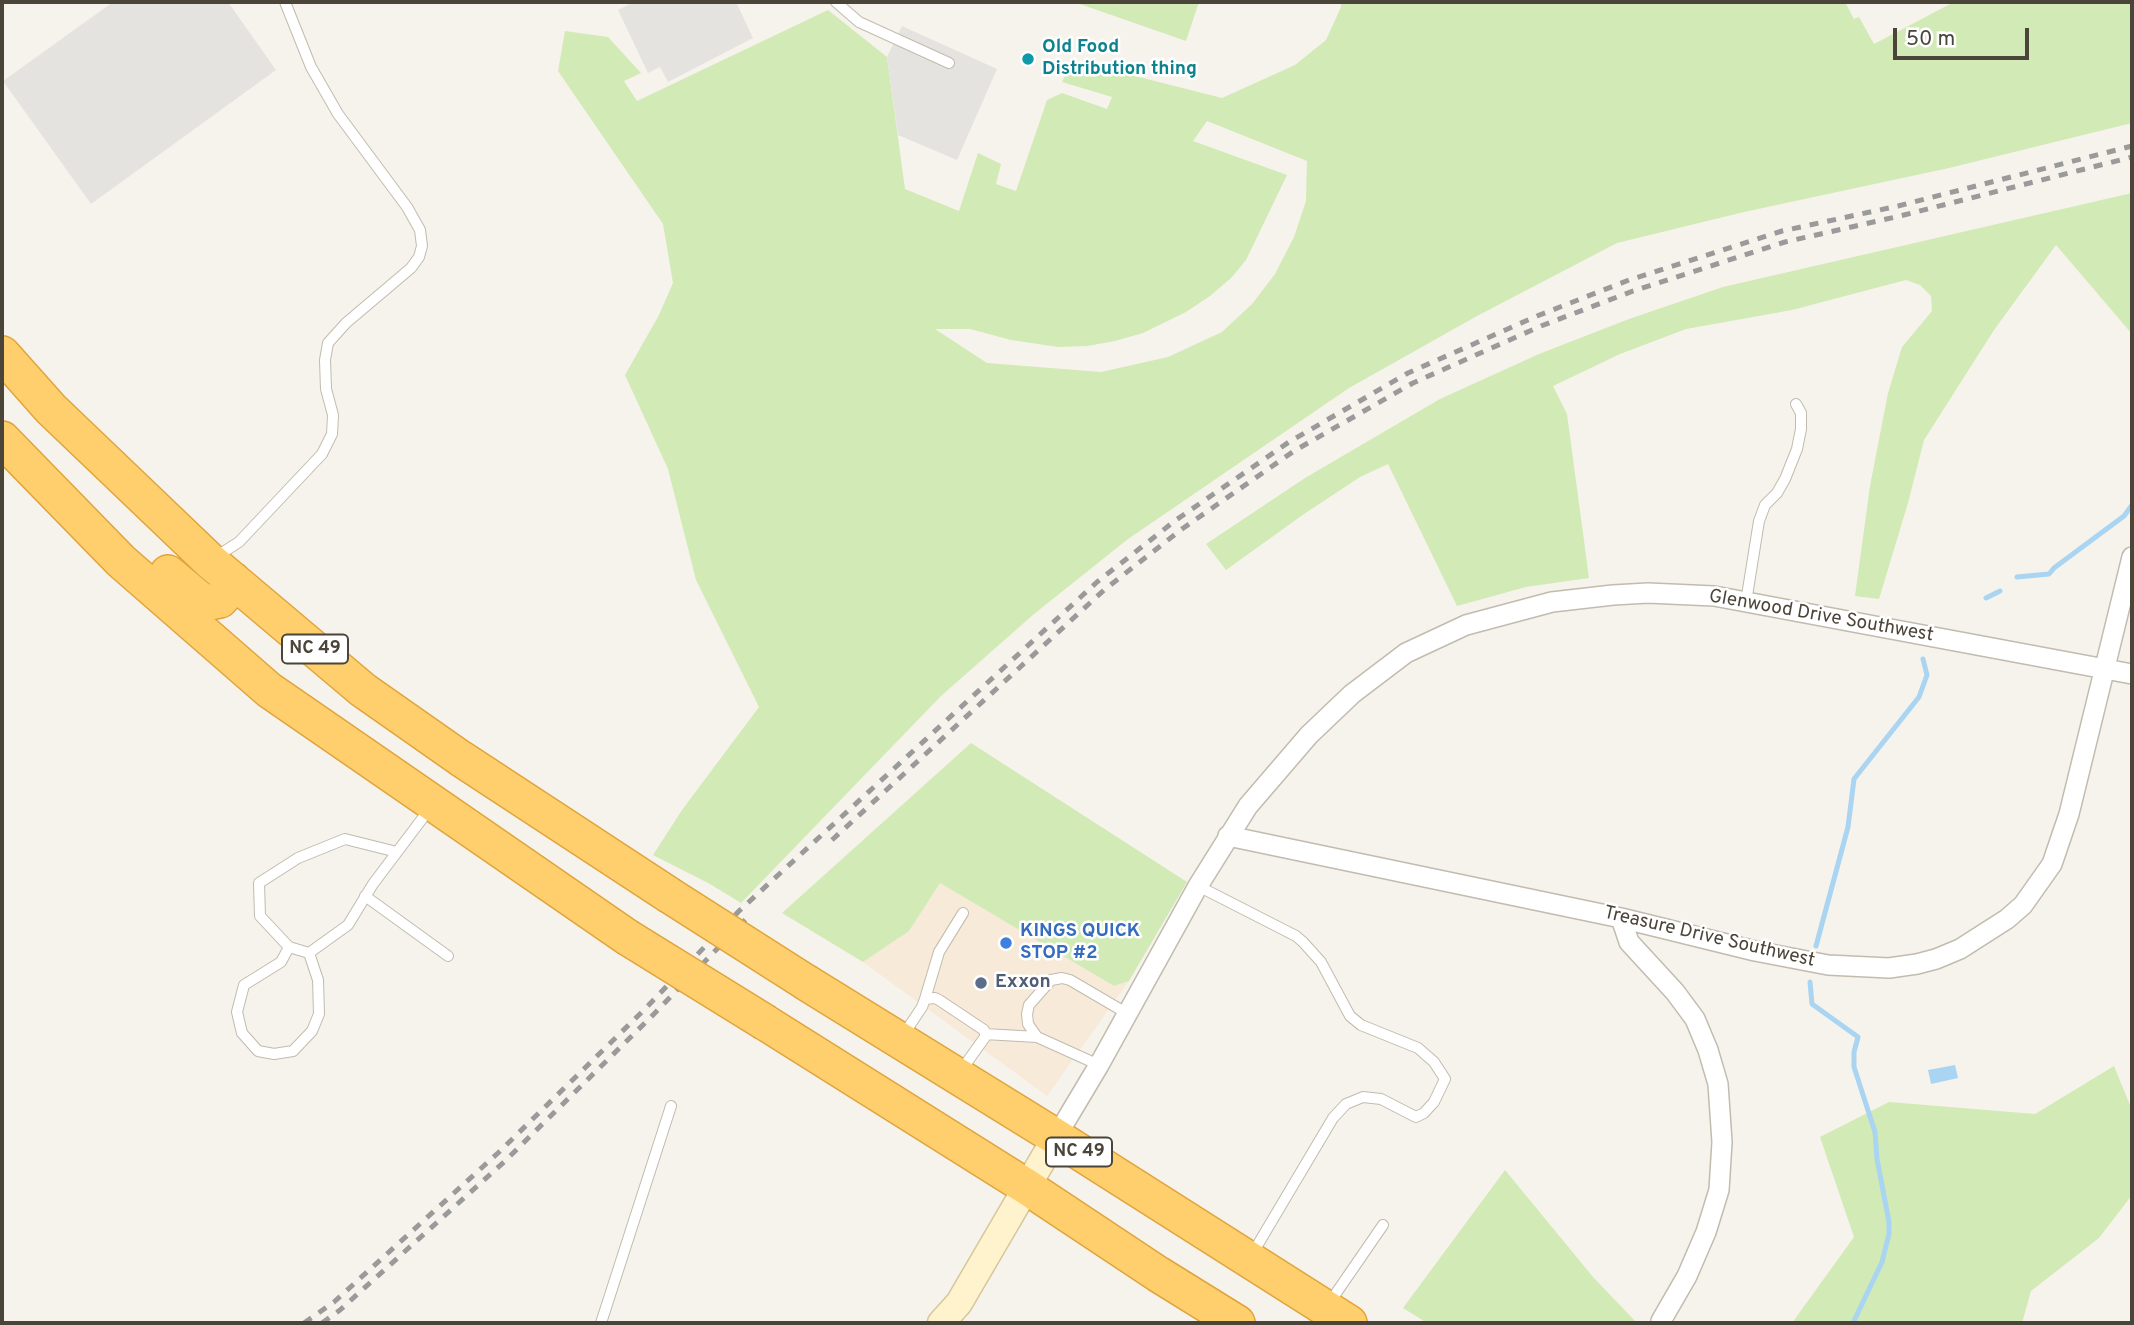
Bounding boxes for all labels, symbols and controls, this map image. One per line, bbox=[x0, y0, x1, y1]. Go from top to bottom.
scale bar bbox=[1896, 14, 2032, 58]
text: 50 m bbox=[1906, 26, 1955, 53]
place label: Old Food Distribution thing bbox=[1042, 37, 1197, 81]
marker: Old Food Distribution thing bbox=[1020, 51, 1036, 67]
street label: Glenwood Drive Southwest bbox=[1707, 586, 1935, 648]
road number: NC 49 bbox=[282, 634, 348, 664]
street label: Treasure Drive Southwest bbox=[1601, 903, 1817, 973]
place label: KINGS QUICK STOP #2 bbox=[1020, 921, 1140, 965]
marker: KINGS QUICK STOP #2 bbox=[998, 935, 1014, 951]
place label: Exxon bbox=[995, 972, 1051, 994]
marker: Exxon bbox=[973, 975, 989, 991]
road number: NC 49 bbox=[1046, 1138, 1112, 1167]

